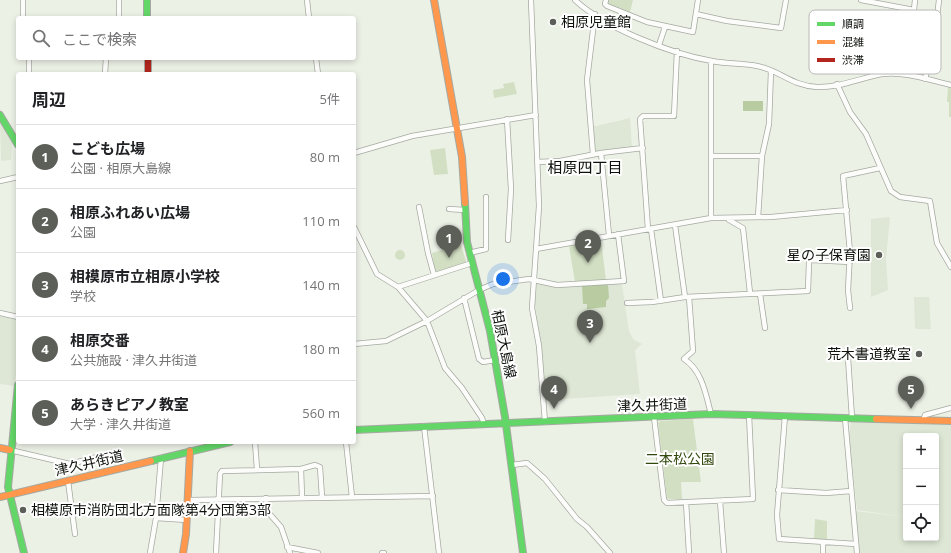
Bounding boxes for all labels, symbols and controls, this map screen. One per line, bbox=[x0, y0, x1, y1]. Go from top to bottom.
legend bbox=[809, 10, 941, 74]
place label: 相原児童館 bbox=[561, 12, 631, 31]
search box bbox=[16, 16, 356, 60]
text: 順調 bbox=[842, 16, 864, 31]
marker: 相原児童館 bbox=[548, 17, 558, 27]
icon: search bbox=[30, 27, 52, 49]
text: ここで検索 bbox=[62, 29, 137, 49]
text: 混雑 bbox=[842, 34, 864, 49]
text: 渋滞 bbox=[842, 52, 864, 67]
text: 周辺 bbox=[32, 88, 66, 111]
text: 5件 bbox=[320, 90, 340, 108]
text: こども広場 bbox=[70, 138, 145, 158]
text: 1 bbox=[41, 148, 49, 166]
text: 80 m bbox=[310, 148, 340, 166]
district label: 相原四丁目 bbox=[547, 157, 623, 177]
text: 公園 · 相原大島線 bbox=[70, 159, 171, 177]
text: 相原ふれあい広場 bbox=[70, 202, 190, 222]
text: 2 bbox=[41, 212, 49, 230]
text: 110 m bbox=[302, 212, 340, 230]
text: 公園 bbox=[70, 223, 96, 241]
pin: 1 bbox=[436, 225, 462, 258]
pin: 2 bbox=[575, 230, 601, 263]
place label: 星の子保育園 bbox=[787, 245, 871, 264]
marker: 星の子保育園 bbox=[874, 250, 884, 260]
text: 相模原市立相原小学校 bbox=[70, 266, 220, 286]
your location bbox=[493, 269, 513, 289]
text: 3 bbox=[41, 276, 49, 294]
text: 140 m bbox=[302, 276, 340, 294]
text: 学校 bbox=[70, 287, 96, 305]
street label: 相原大島線 bbox=[488, 308, 521, 380]
pin: 3 bbox=[577, 310, 603, 343]
text: 相原交番 bbox=[70, 330, 130, 350]
text: 4 bbox=[41, 340, 49, 358]
text: 180 m bbox=[302, 340, 340, 358]
place label: 荒木書道教室 bbox=[827, 344, 911, 363]
marker: 荒木書道教室 bbox=[914, 349, 924, 359]
text: 公共施設 · 津久井街道 bbox=[70, 351, 197, 369]
pin: 4 bbox=[541, 376, 567, 409]
pin: 5 bbox=[898, 376, 924, 409]
text: あらきピアノ教室 bbox=[70, 394, 189, 414]
street label: 津久井街道 bbox=[617, 394, 687, 415]
text: 5 bbox=[41, 404, 49, 422]
text: 560 m bbox=[302, 404, 340, 422]
text: 大学 · 津久井街道 bbox=[70, 415, 171, 433]
map controls bbox=[903, 433, 939, 541]
button: + bbox=[903, 433, 939, 469]
street label: 津久井街道 bbox=[53, 445, 125, 480]
park label: 二本松公園 bbox=[645, 449, 715, 468]
button: − bbox=[903, 469, 939, 505]
place label: 相模原市消防団北方面隊第4分団第3部 bbox=[31, 500, 271, 519]
marker: 相模原市消防団北方面隊第4分団第3部 bbox=[18, 505, 28, 515]
button: locate bbox=[903, 505, 939, 541]

